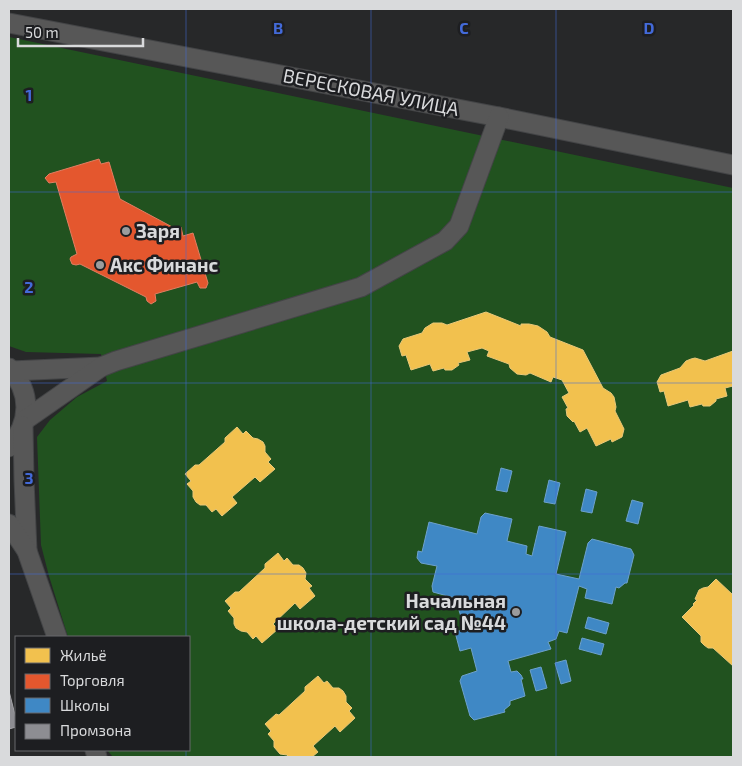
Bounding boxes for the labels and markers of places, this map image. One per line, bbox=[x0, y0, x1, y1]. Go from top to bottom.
place label: Заря bbox=[136, 219, 180, 242]
marker: Заря bbox=[120, 225, 132, 237]
place label: Акс Финанс bbox=[110, 253, 218, 276]
marker: Акс Финанс bbox=[94, 259, 106, 271]
place label: Начальная школа-детский сад №44 bbox=[277, 589, 506, 634]
marker: Начальная школа-детский сад №44 bbox=[510, 606, 522, 618]

